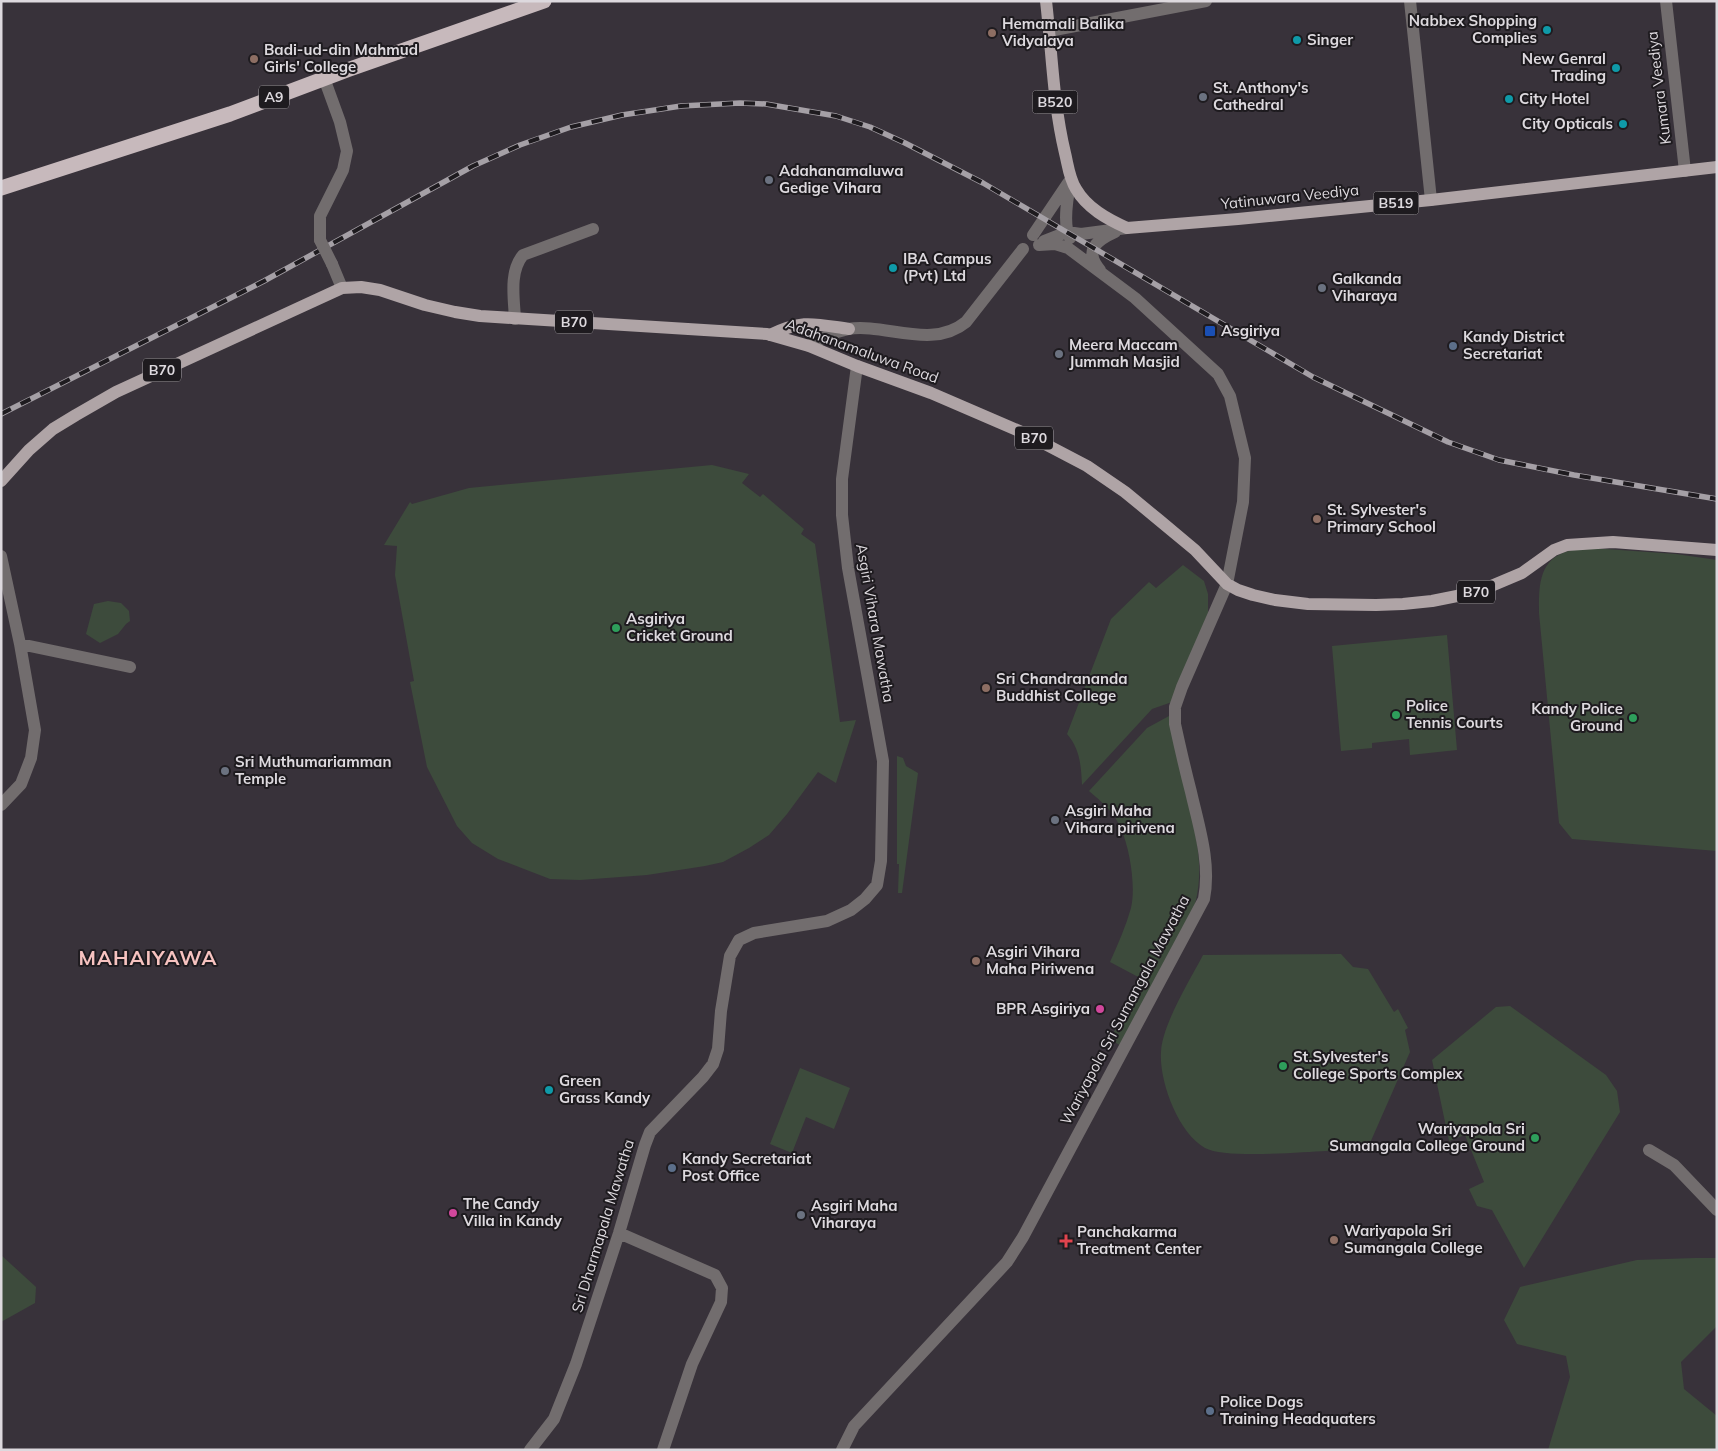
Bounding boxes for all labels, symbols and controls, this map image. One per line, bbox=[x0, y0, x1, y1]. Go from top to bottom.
place label: Nabbex Shopping Complies bbox=[1409, 11, 1537, 47]
place label: Hemamali Balika Vidyalaya bbox=[1001, 14, 1124, 50]
marker: Nabbex Shopping Complies bbox=[1541, 24, 1553, 36]
marker: Hemamali Balika Vidyalaya bbox=[986, 27, 998, 39]
place label: Singer bbox=[1307, 30, 1353, 49]
street label: Kumara Veediya bbox=[1642, 30, 1675, 146]
marker: Singer bbox=[1291, 34, 1303, 46]
place label: Badi-ud-din Mahmud Girls' College bbox=[264, 40, 418, 76]
place label: New Genral Trading bbox=[1522, 49, 1606, 85]
marker: Badi-ud-din Mahmud Girls' College bbox=[248, 53, 260, 65]
marker: New Genral Trading bbox=[1610, 62, 1622, 74]
place label: St. Anthony's Cathedral bbox=[1213, 78, 1309, 114]
road number: A9 bbox=[259, 85, 289, 108]
place label: City Hotel bbox=[1519, 89, 1589, 108]
road number: B520 bbox=[1032, 90, 1078, 114]
marker: St. Anthony's Cathedral bbox=[1197, 91, 1209, 103]
marker: City Hotel bbox=[1503, 93, 1515, 105]
place label: City Opticals bbox=[1522, 114, 1613, 133]
marker: City Opticals bbox=[1617, 118, 1629, 130]
place label: Adahanamaluwa Gedige Vihara bbox=[779, 161, 904, 197]
marker: Adahanamaluwa Gedige Vihara bbox=[763, 174, 775, 186]
street label: Yatinuwara Veediya bbox=[1219, 180, 1360, 213]
road number: B519 bbox=[1374, 192, 1418, 214]
place label: IBA Campus (Pvt) Ltd bbox=[903, 249, 991, 285]
marker: IBA Campus (Pvt) Ltd bbox=[887, 262, 899, 274]
place label: Galkanda Viharaya bbox=[1331, 269, 1401, 305]
marker: Galkanda Viharaya bbox=[1316, 282, 1328, 294]
road number: B70 bbox=[555, 311, 593, 334]
street label: Adahanamaluwa Road bbox=[783, 314, 941, 387]
place label: Asgiriya bbox=[1221, 321, 1280, 340]
marker: Asgiriya bbox=[1203, 324, 1217, 338]
place label: Kandy District Secretariat bbox=[1463, 327, 1565, 363]
place label: Meera Maccam Jummah Masjid bbox=[1069, 335, 1180, 371]
marker: Kandy District Secretariat bbox=[1447, 340, 1459, 352]
marker: Meera Maccam Jummah Masjid bbox=[1053, 348, 1065, 360]
road number: B70 bbox=[143, 358, 181, 382]
road number: B70 bbox=[1015, 426, 1053, 449]
place label: St. Sylvester's Primary School bbox=[1327, 500, 1436, 536]
marker: St. Sylvester's Primary School bbox=[1311, 513, 1323, 525]
street label: Asgiri Vihara Mawatha bbox=[852, 542, 899, 704]
road number: B70 bbox=[1457, 580, 1495, 604]
place label: Asgiriya Cricket Ground bbox=[626, 609, 733, 645]
marker: Asgiriya Cricket Ground bbox=[610, 622, 622, 634]
place label: Sri Chandrananda Buddhist College bbox=[996, 669, 1128, 705]
marker: Sri Chandrananda Buddhist College bbox=[980, 682, 992, 694]
place label: Police Tennis Courts bbox=[1406, 696, 1503, 732]
place label: Kandy Police Ground bbox=[1531, 699, 1623, 735]
marker: Police Tennis Courts bbox=[1390, 709, 1402, 721]
marker: Kandy Police Ground bbox=[1627, 712, 1639, 724]
place label: Sri Muthumariamman Temple bbox=[235, 752, 391, 788]
marker: Sri Muthumariamman Temple bbox=[219, 765, 231, 777]
place label: Asgiri Maha Vihara pirivena bbox=[1064, 801, 1175, 837]
marker: Asgiri Maha Vihara pirivena bbox=[1049, 814, 1061, 826]
street label: Wariyapola Sri Sumangala Mawatha bbox=[1056, 892, 1193, 1128]
place label: Asgiri Vihara Maha Piriwena bbox=[986, 942, 1094, 978]
district label: MAHAIYAWA bbox=[79, 945, 217, 970]
marker: Asgiri Vihara Maha Piriwena bbox=[970, 955, 982, 967]
place label: BPR Asgiriya bbox=[996, 999, 1090, 1018]
marker: BPR Asgiriya bbox=[1094, 1003, 1106, 1015]
place label: St.Sylvester's College Sports Complex bbox=[1293, 1047, 1463, 1083]
marker: St.Sylvester's College Sports Complex bbox=[1277, 1060, 1289, 1072]
place label: Green Grass Kandy bbox=[559, 1071, 651, 1107]
marker: Green Grass Kandy bbox=[543, 1084, 555, 1096]
place label: Wariyapola Sri Sumangala College Ground bbox=[1329, 1119, 1525, 1155]
marker: Wariyapola Sri Sumangala College Ground bbox=[1529, 1132, 1541, 1144]
street label: Sri Dharmapala Mawatha bbox=[567, 1137, 638, 1315]
place label: Kandy Secretariat Post Office bbox=[682, 1149, 811, 1185]
marker: Kandy Secretariat Post Office bbox=[666, 1162, 678, 1174]
place label: The Candy Villa in Kandy bbox=[462, 1194, 563, 1230]
place label: Asgiri Maha Viharaya bbox=[810, 1196, 898, 1232]
marker: The Candy Villa in Kandy bbox=[447, 1207, 459, 1219]
marker: Asgiri Maha Viharaya bbox=[795, 1209, 807, 1221]
place label: Wariyapola Sri Sumangala College bbox=[1344, 1221, 1483, 1257]
place label: Panchakarma Treatment Center bbox=[1077, 1222, 1201, 1258]
marker: Panchakarma Treatment Center bbox=[1059, 1234, 1073, 1248]
marker: Wariyapola Sri Sumangala College bbox=[1328, 1234, 1340, 1246]
place label: Police Dogs Training Headquaters bbox=[1220, 1392, 1376, 1428]
marker: Police Dogs Training Headquaters bbox=[1204, 1405, 1216, 1417]

